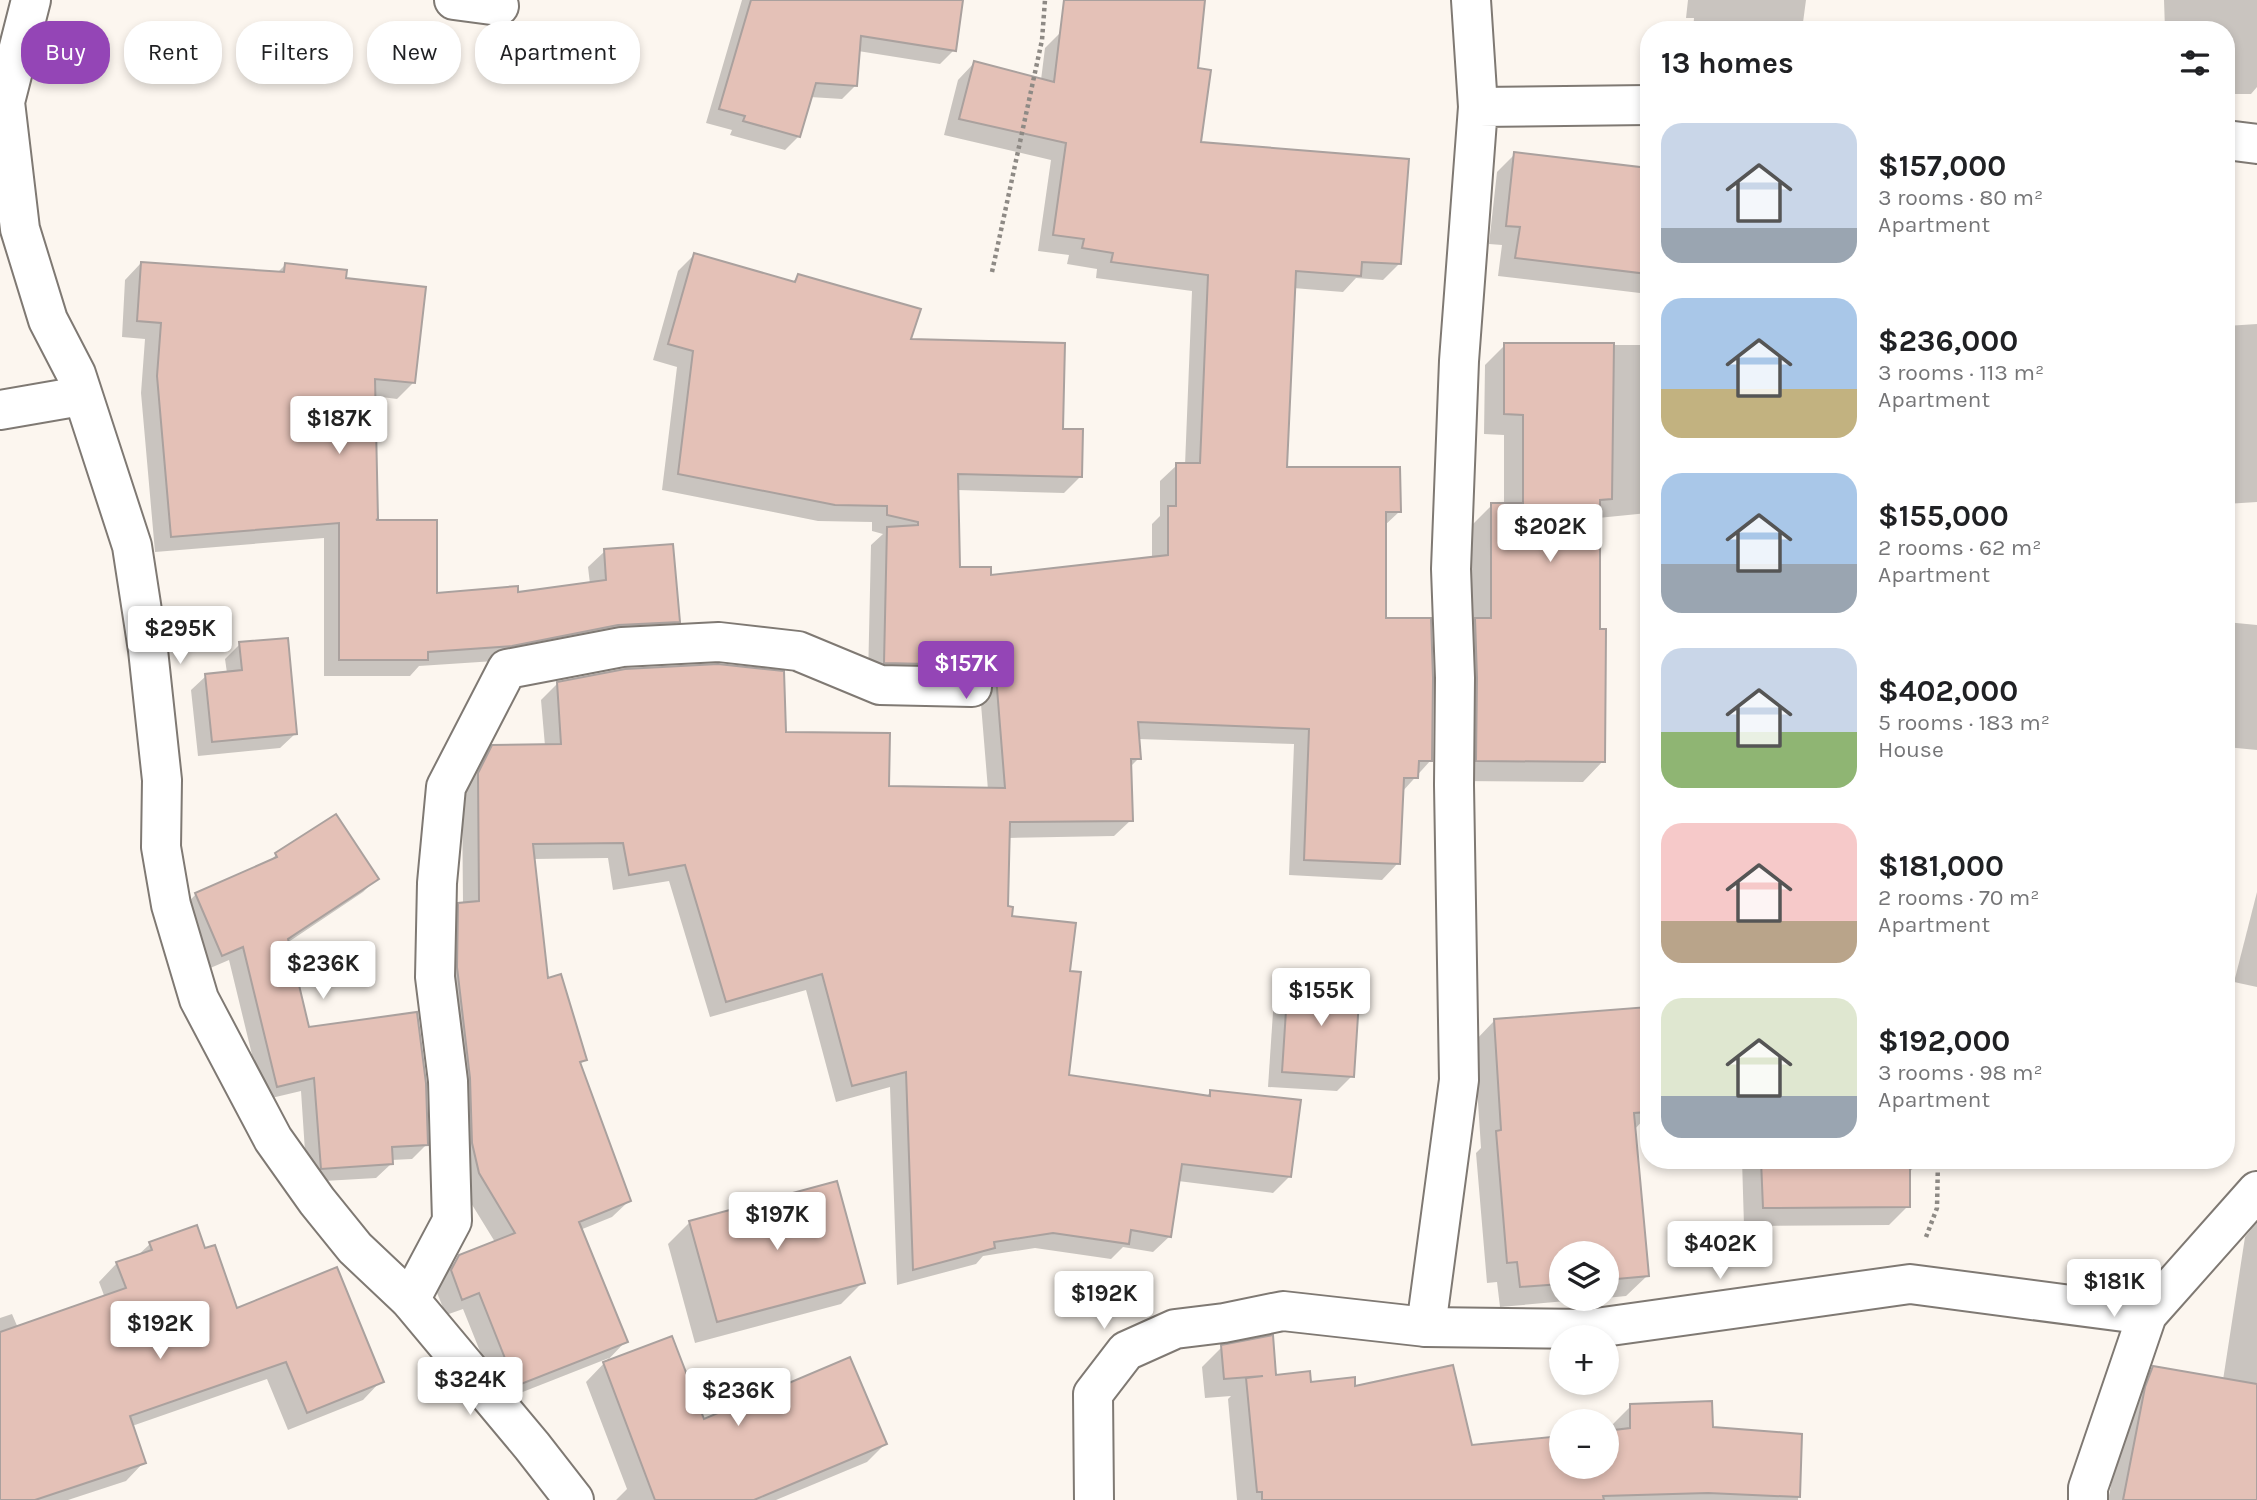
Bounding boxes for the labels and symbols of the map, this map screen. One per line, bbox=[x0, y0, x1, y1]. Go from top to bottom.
pin: $187K bbox=[290, 396, 388, 456]
pin: $202K bbox=[1501, 504, 1599, 564]
pin: $295K bbox=[131, 606, 229, 666]
pin: $157K bbox=[917, 642, 1015, 701]
pin: $236K bbox=[274, 942, 372, 1001]
pin: $155K bbox=[1272, 968, 1370, 1028]
pin: $197K bbox=[728, 1192, 826, 1252]
pin: $402K bbox=[1671, 1222, 1769, 1281]
pin: $181K bbox=[2065, 1260, 2163, 1319]
pin: $192K bbox=[1055, 1272, 1153, 1331]
pin: $192K bbox=[111, 1302, 209, 1361]
pin: $324K bbox=[421, 1358, 519, 1417]
pin: $236K bbox=[689, 1368, 787, 1428]

